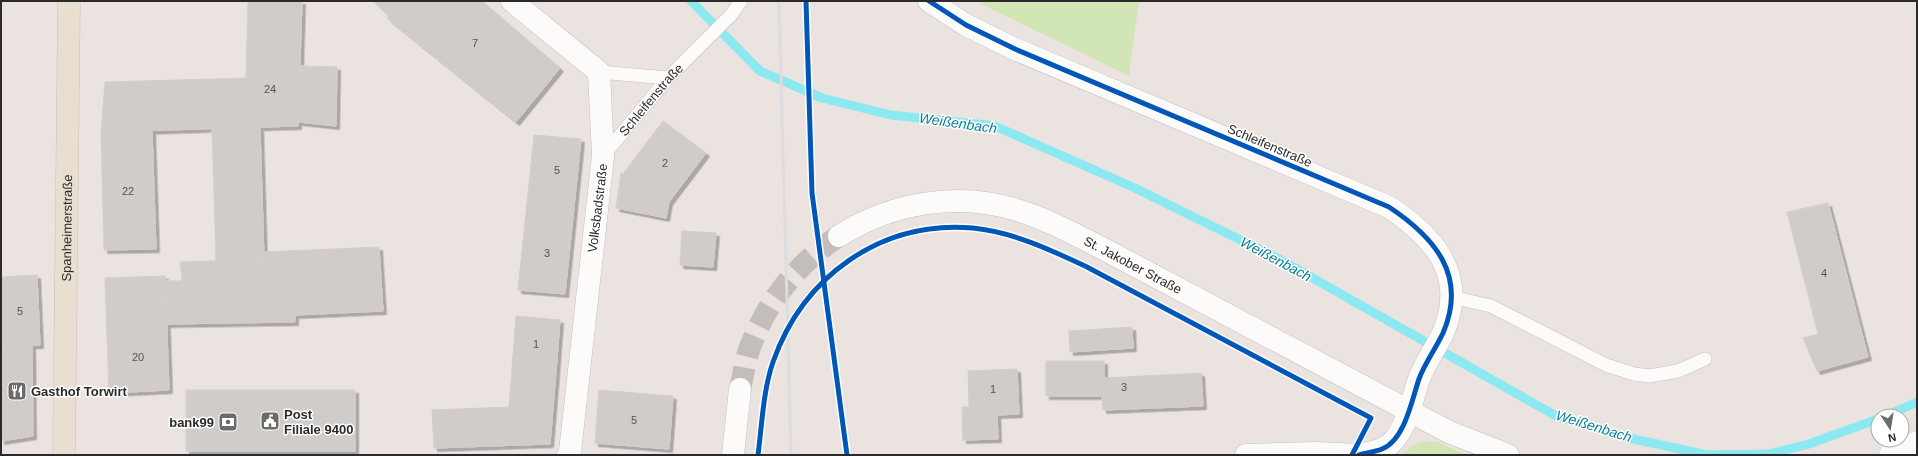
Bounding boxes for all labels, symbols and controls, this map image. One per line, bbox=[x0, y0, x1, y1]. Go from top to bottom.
house number: 7 bbox=[472, 37, 478, 49]
street label: Schleifenstraße bbox=[616, 61, 686, 139]
house number: 24 bbox=[264, 83, 276, 95]
water label: Weißenbach bbox=[918, 110, 998, 136]
street label: Schleifenstraße bbox=[1225, 121, 1314, 170]
house number: 2 bbox=[662, 157, 668, 169]
street label: Volksbadstraße bbox=[585, 163, 610, 253]
house number: 5 bbox=[554, 164, 560, 176]
street label: Spanheimerstraße bbox=[59, 174, 75, 282]
house number: 22 bbox=[122, 185, 134, 197]
street label: St. Jakober Straße bbox=[1081, 233, 1184, 297]
water label: Weißenbach bbox=[1238, 234, 1315, 285]
house number: 3 bbox=[544, 247, 550, 259]
house number: 4 bbox=[1821, 267, 1827, 279]
house number: 5 bbox=[17, 305, 23, 317]
house number: 1 bbox=[533, 338, 539, 350]
house number: 20 bbox=[132, 351, 144, 363]
restaurant icon: Gasthof Torwirt bbox=[6, 380, 28, 402]
house number: 3 bbox=[1121, 381, 1127, 393]
house number: 1 bbox=[990, 383, 996, 395]
place label: Gasthof Torwirt bbox=[31, 384, 127, 399]
place label: Post Filiale 9400 bbox=[284, 407, 353, 437]
water label: Weißenbach bbox=[1554, 407, 1634, 445]
north arrow bbox=[1870, 408, 1910, 448]
public building icon: Post Filiale 9400 bbox=[259, 410, 281, 432]
bank icon: bank99 bbox=[217, 411, 239, 433]
house number: 5 bbox=[631, 414, 637, 426]
place label: bank99 bbox=[169, 415, 214, 430]
text: N bbox=[1887, 431, 1897, 444]

